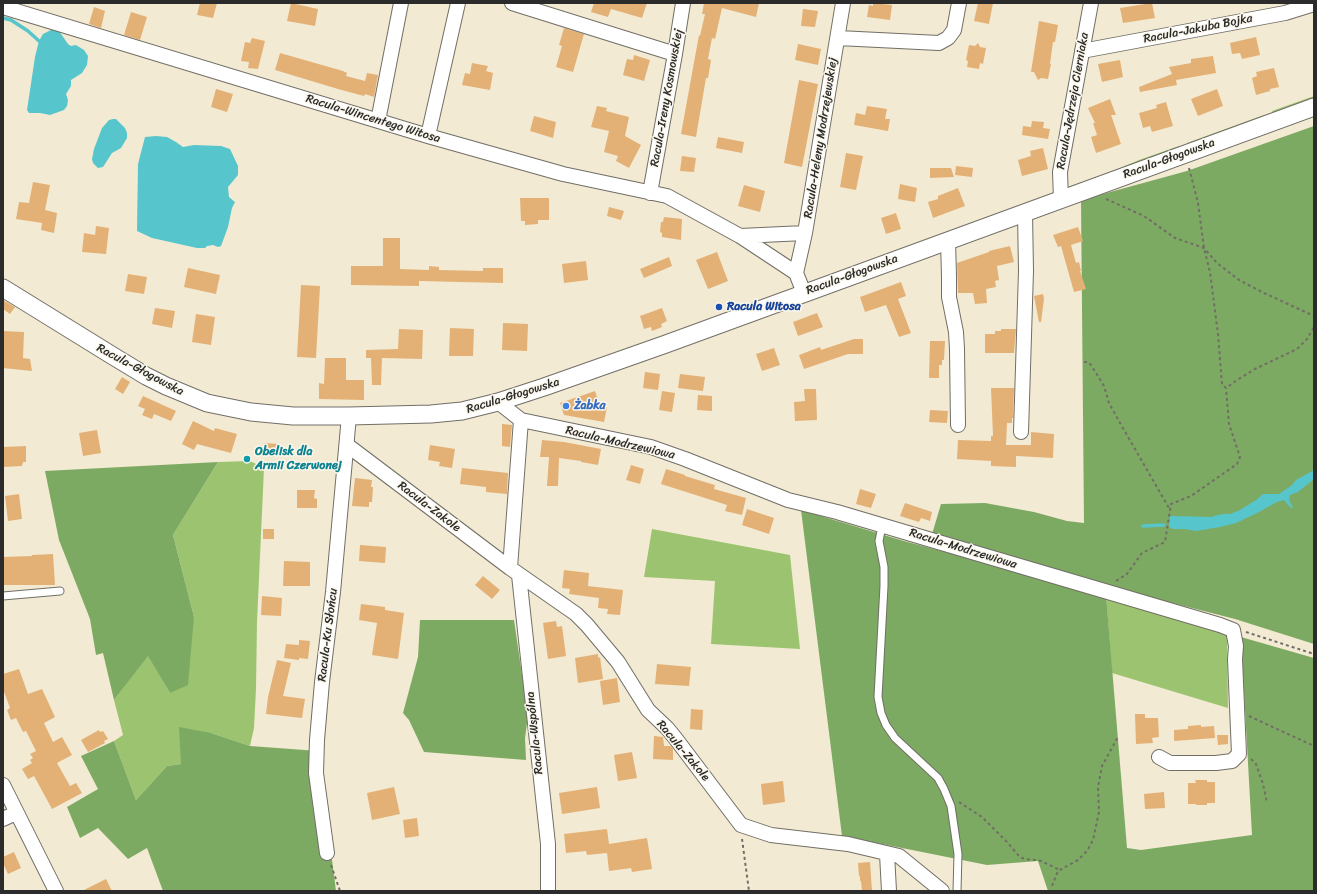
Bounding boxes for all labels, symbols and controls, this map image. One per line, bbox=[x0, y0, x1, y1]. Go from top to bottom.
street label: Racula-Jakuba Bojka bbox=[1142, 11, 1254, 47]
street label: Racula-Ireny Kosmowskiej bbox=[648, 28, 686, 168]
street label: Racula-Jędrzeja Cierniaka bbox=[1054, 32, 1092, 170]
street label: Racula-Heleny Modrzejewskiej bbox=[801, 57, 841, 219]
street label: Racula-Wincentego Witosa bbox=[304, 92, 442, 146]
street label: Racula-Głogowska bbox=[1121, 136, 1217, 182]
street label: Racula-Głogowska bbox=[804, 252, 900, 298]
place label: Racula Witosa bbox=[727, 300, 801, 314]
marker: Racula Witosa bbox=[714, 302, 724, 312]
street label: Racula-Głogowska bbox=[94, 341, 186, 399]
street label: Racula-Głogowska bbox=[465, 375, 561, 417]
place label: Żabka bbox=[574, 399, 606, 413]
marker: Żabka bbox=[561, 401, 571, 411]
street label: Racula-Modrzewiowa bbox=[564, 423, 676, 463]
place label: Obelisk dla Armii Czerwonej bbox=[255, 445, 342, 473]
marker: Obelisk dla Armii Czerwonej bbox=[242, 454, 252, 464]
street label: Racula-Zakole bbox=[395, 479, 463, 535]
street label: Racula-Modrzewiowa bbox=[907, 526, 1019, 572]
street label: Racula-Ku Słońcu bbox=[315, 587, 341, 683]
street label: Racula-Wspólna bbox=[523, 691, 547, 775]
street label: Racula-Zakole bbox=[653, 718, 713, 784]

